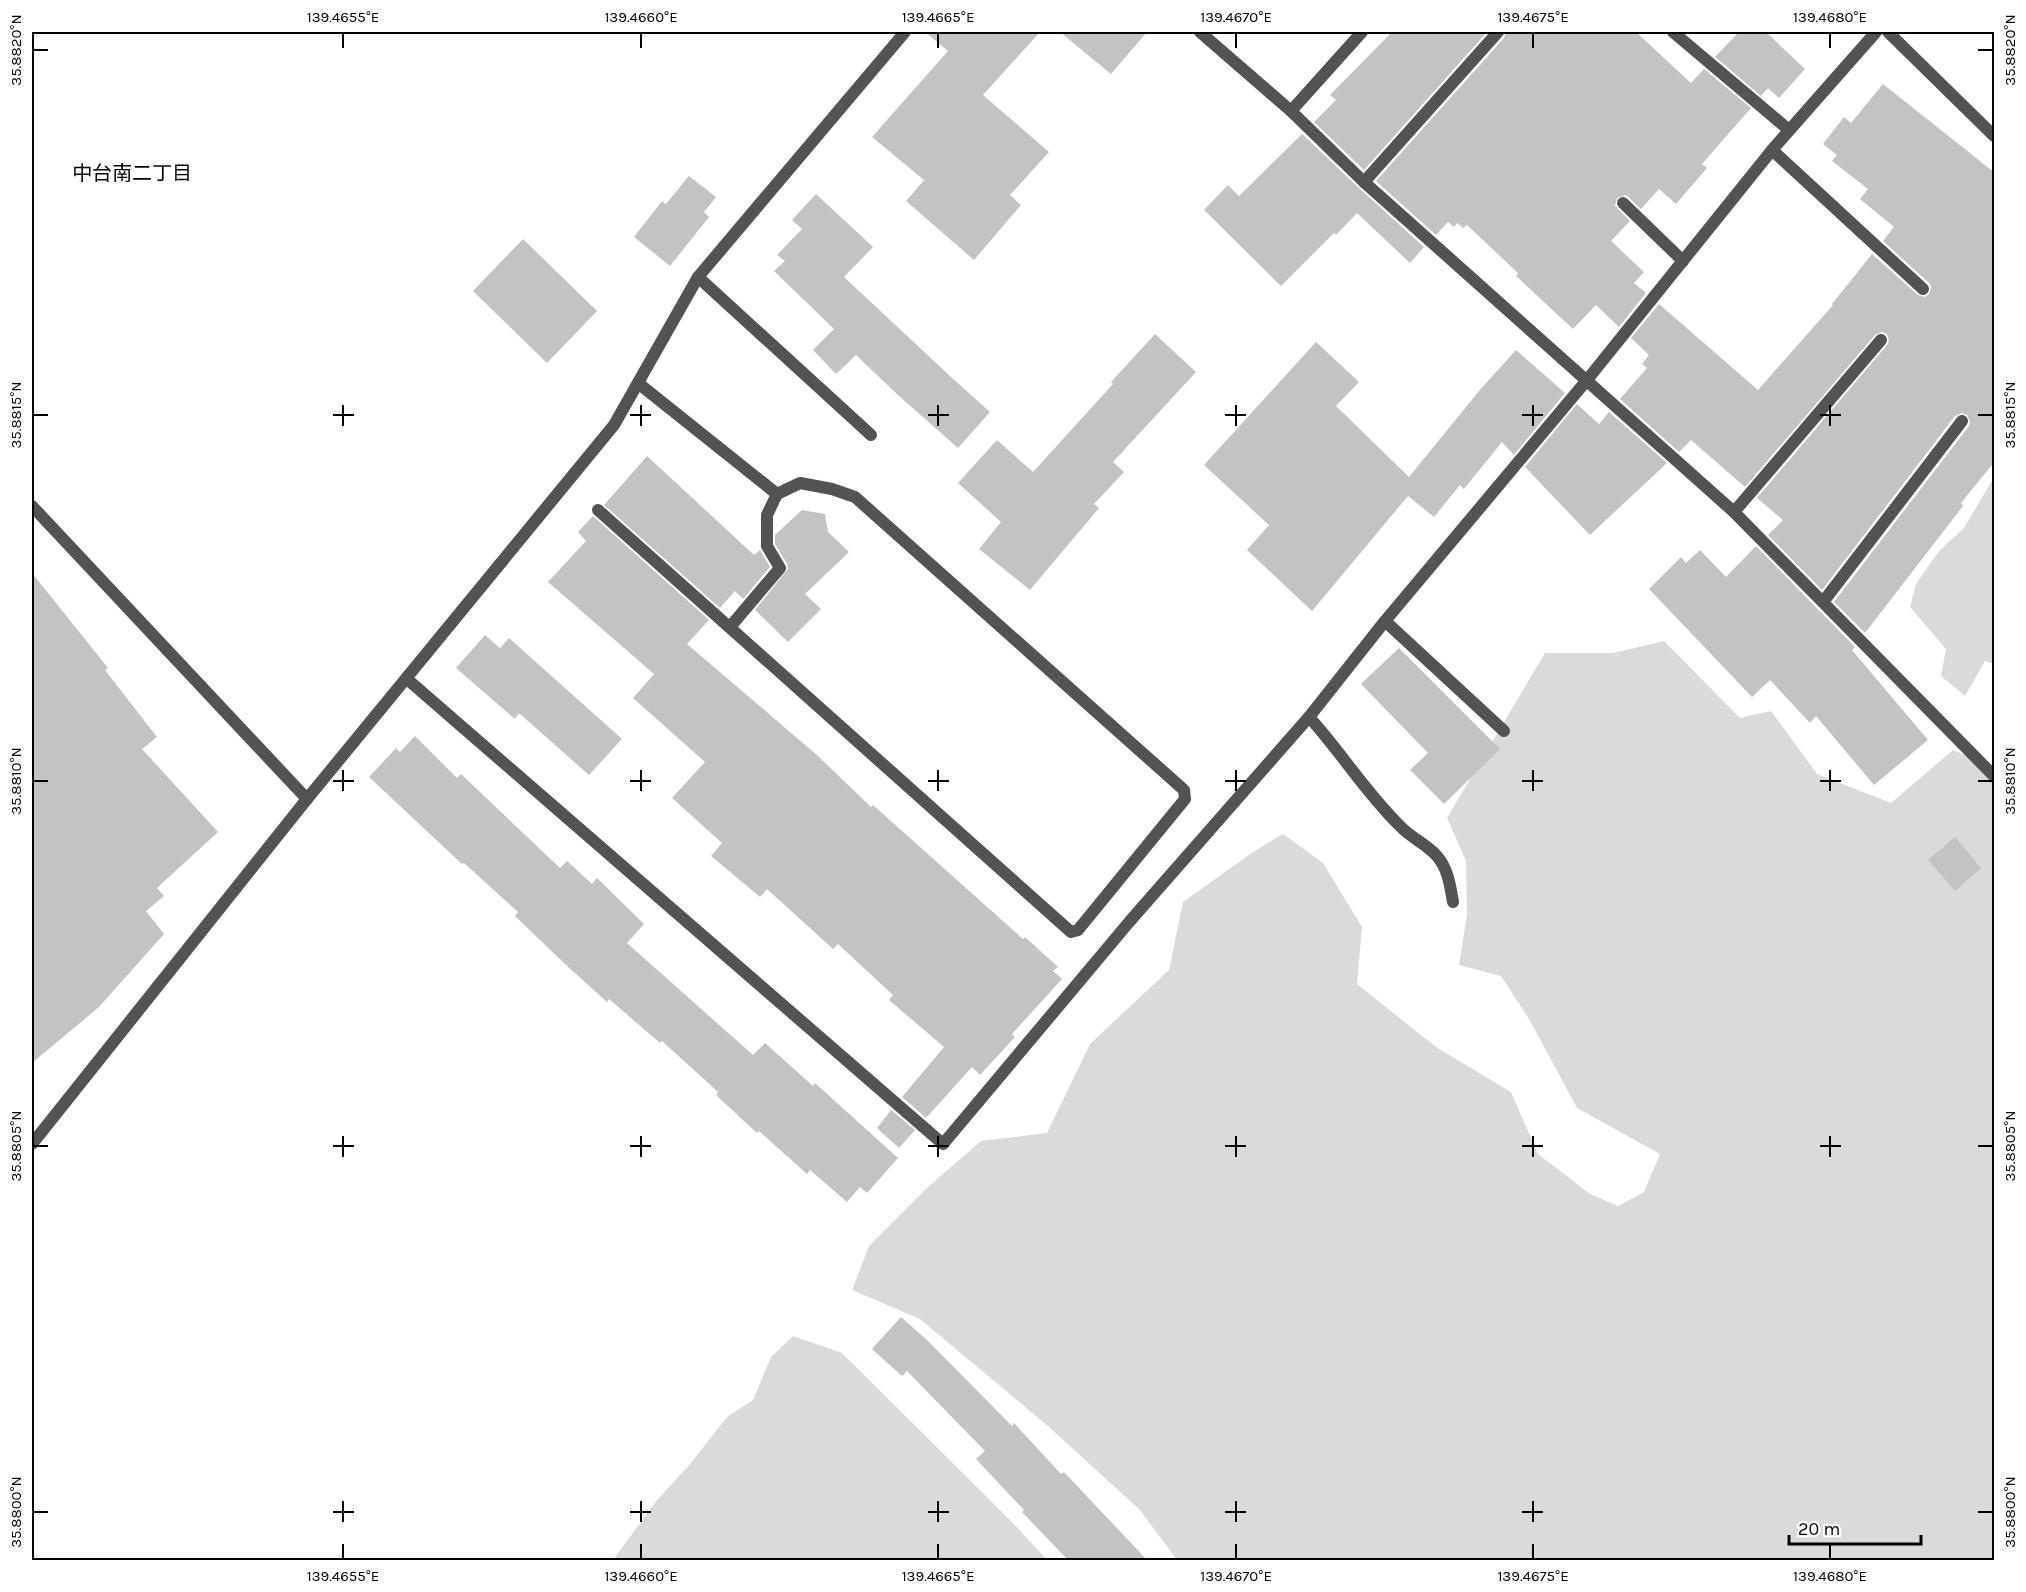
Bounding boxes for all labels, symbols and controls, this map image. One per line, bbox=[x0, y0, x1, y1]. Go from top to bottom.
text: 139.4655°E bbox=[307, 8, 379, 26]
text: 139.4660°E bbox=[604, 8, 678, 26]
text: 139.4665°E bbox=[902, 8, 974, 26]
text: 139.4670°E bbox=[1200, 8, 1272, 26]
text: 139.4675°E bbox=[1497, 8, 1569, 26]
text: 139.4680°E bbox=[1793, 8, 1867, 26]
text: 35.8820°N bbox=[7, 14, 25, 86]
text: 35.8820°N bbox=[2001, 14, 2019, 86]
district label: 中台南二丁目 bbox=[72, 162, 192, 185]
text: 35.8815°N bbox=[7, 381, 25, 449]
text: 35.8815°N bbox=[2001, 381, 2019, 449]
text: 35.8810°N bbox=[7, 747, 25, 815]
text: 35.8810°N bbox=[2001, 747, 2019, 815]
text: 35.8805°N bbox=[7, 1110, 25, 1182]
text: 35.8805°N bbox=[2001, 1110, 2019, 1182]
text: 35.8800°N bbox=[7, 1476, 25, 1548]
text: 35.8800°N bbox=[2001, 1476, 2019, 1548]
scale bar bbox=[1789, 1508, 1921, 1546]
text: 20 m bbox=[1798, 1518, 1840, 1540]
text: 139.4655°E bbox=[307, 1567, 379, 1585]
text: 139.4660°E bbox=[604, 1567, 678, 1585]
text: 139.4665°E bbox=[902, 1567, 974, 1585]
text: 139.4670°E bbox=[1200, 1567, 1272, 1585]
text: 139.4675°E bbox=[1497, 1567, 1569, 1585]
text: 139.4680°E bbox=[1793, 1567, 1867, 1585]

